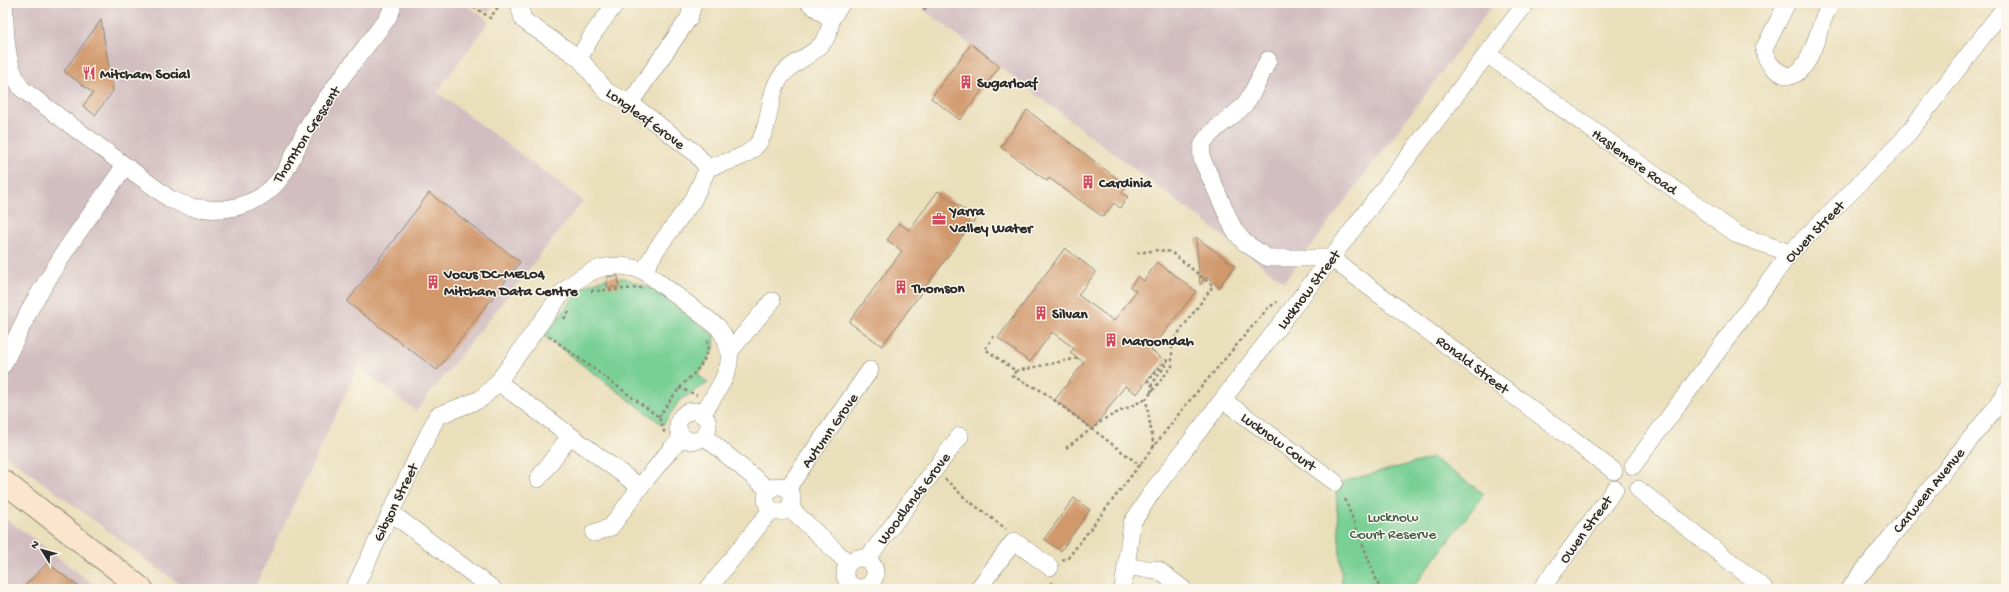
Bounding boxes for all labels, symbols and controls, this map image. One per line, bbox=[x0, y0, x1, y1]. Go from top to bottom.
restaurant icon: Mitcham Social bbox=[81, 65, 97, 81]
place label: Mitcham Social bbox=[100, 66, 191, 84]
building icon: Sugarloaf bbox=[958, 74, 974, 90]
place label: Sugarloaf bbox=[977, 75, 1039, 93]
street label: Thornton Crescent bbox=[269, 82, 347, 188]
street label: Longleaf Grove bbox=[602, 85, 688, 154]
street label: Haslemere Road bbox=[1588, 126, 1681, 200]
building icon: Cardinia bbox=[1080, 174, 1096, 190]
place label: Cardinia bbox=[1098, 175, 1152, 193]
street label: Owen Street bbox=[1781, 196, 1851, 267]
place label: Yarra Valley Water bbox=[948, 203, 1034, 238]
office icon: Yarra Valley Water bbox=[931, 211, 947, 227]
street label: Lucknow Street bbox=[1274, 246, 1346, 333]
place label: Vocus DC-MEL04 Mitcham Data Centre bbox=[443, 266, 579, 301]
building icon: Vocus DC-MEL04 Mitcham Data Centre bbox=[425, 274, 441, 290]
building icon: Thomson bbox=[893, 279, 909, 295]
place label: Thomson bbox=[911, 280, 966, 298]
building icon: Silvan bbox=[1033, 305, 1049, 321]
place label: Silvan bbox=[1052, 306, 1088, 324]
building icon: Maroondah bbox=[1103, 332, 1119, 348]
street label: Ronald Street bbox=[1432, 332, 1513, 400]
place label: Maroondah bbox=[1122, 333, 1194, 351]
street label: Autumn Grove bbox=[798, 390, 863, 472]
street label: Lucknow Court bbox=[1237, 409, 1321, 477]
street label: Carween Avenue bbox=[1890, 445, 1970, 538]
street label: Woodlands Grove bbox=[874, 449, 955, 549]
street label: Gibson Street bbox=[370, 459, 424, 545]
street label: Owen Street bbox=[1556, 491, 1618, 567]
park label: Lucknow Court Reserve bbox=[1350, 509, 1436, 544]
north arrow bbox=[22, 530, 62, 570]
text: N bbox=[29, 539, 43, 552]

